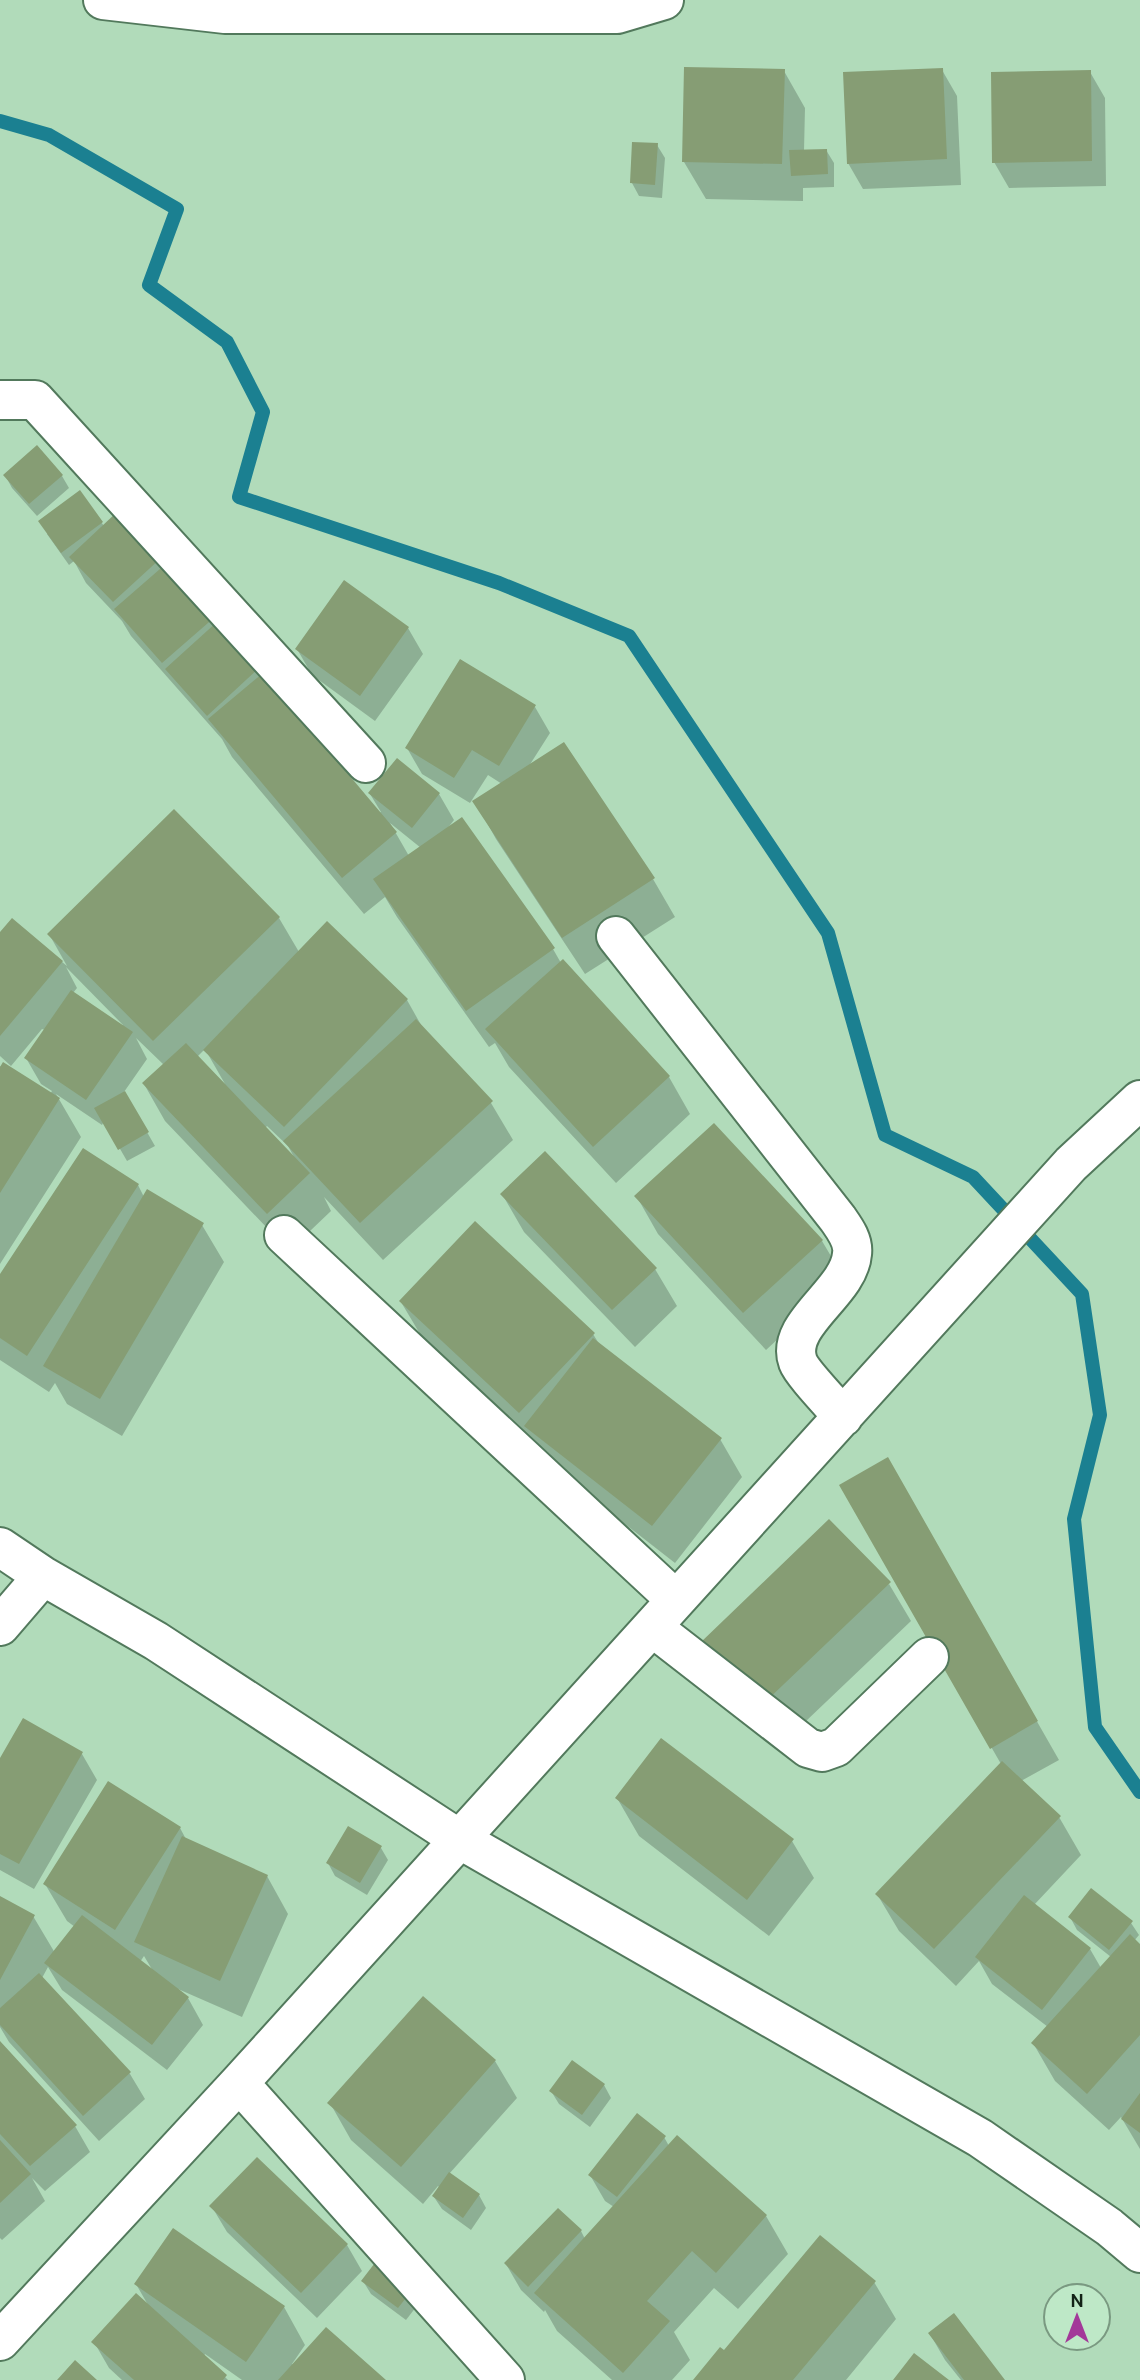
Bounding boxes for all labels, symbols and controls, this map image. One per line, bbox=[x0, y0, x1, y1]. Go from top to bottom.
north arrow bbox=[1042, 2282, 1112, 2352]
text: N bbox=[1070, 2290, 1084, 2314]

